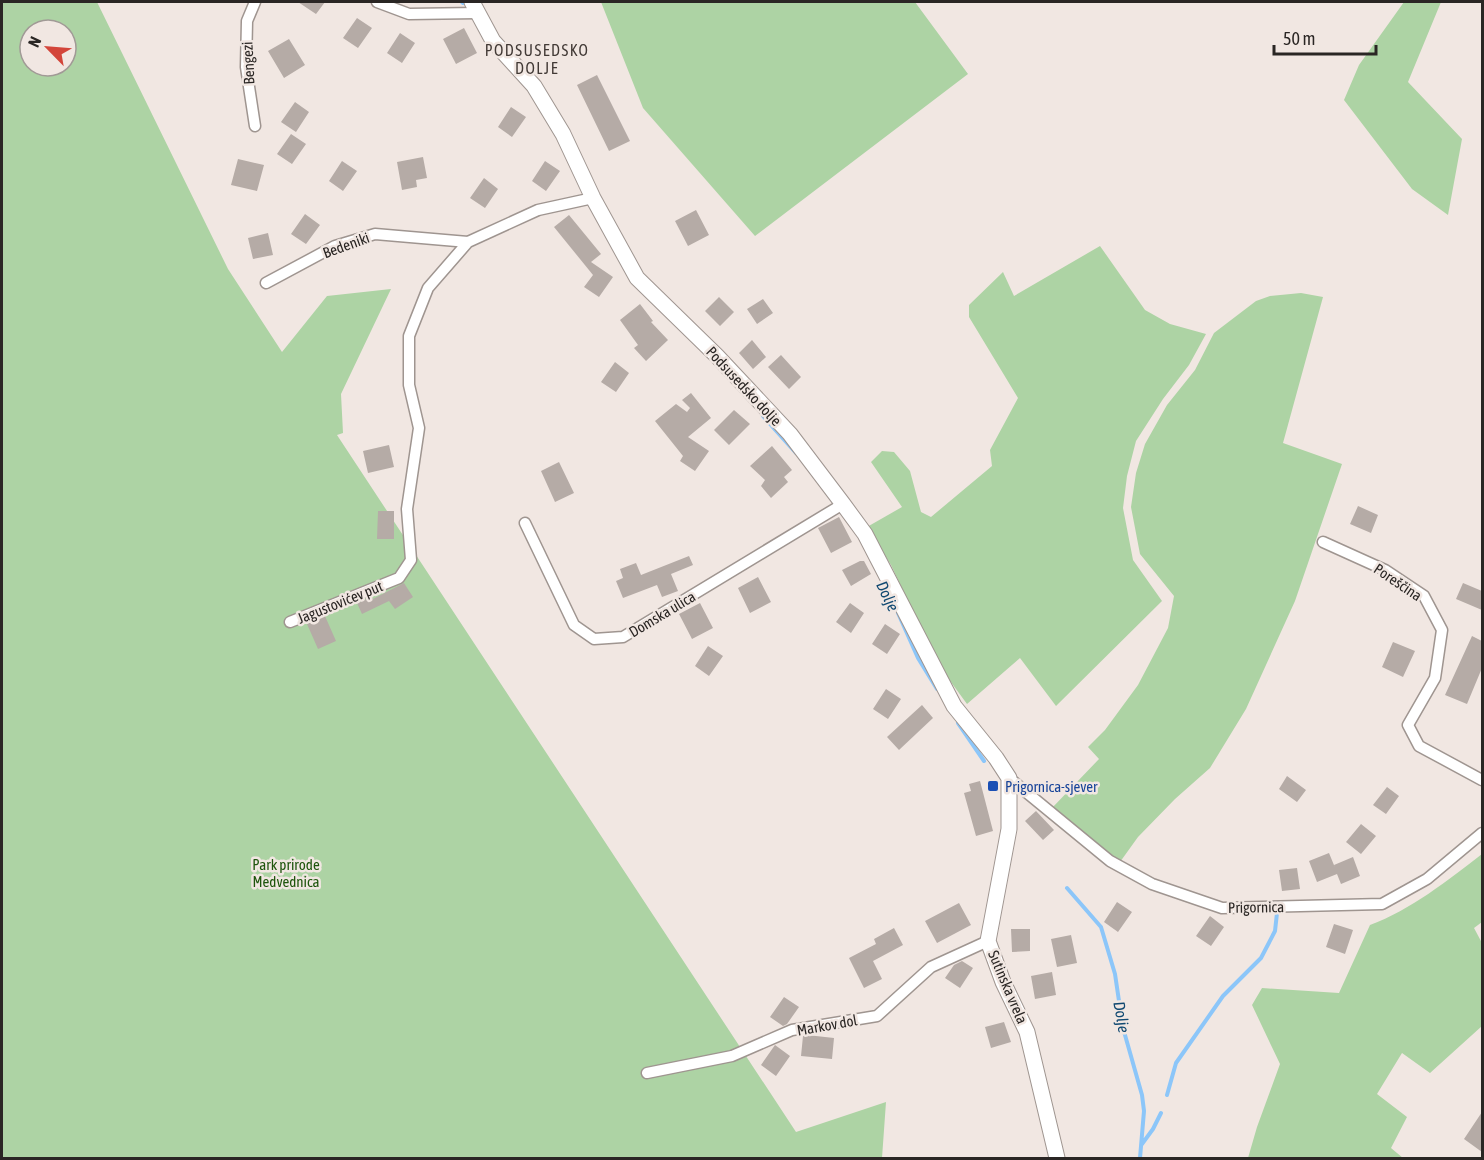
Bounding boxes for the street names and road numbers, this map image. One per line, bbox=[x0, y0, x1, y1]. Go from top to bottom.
street label: Bengezi bbox=[238, 41, 258, 85]
street label: Bedeniki bbox=[320, 229, 372, 261]
street label: Podsusedsko dolje bbox=[703, 343, 785, 429]
street label: Poreščina bbox=[1371, 560, 1425, 604]
street label: Jagustovićev put bbox=[295, 577, 385, 627]
street label: Domska ulica bbox=[626, 588, 698, 640]
street label: Prigornica bbox=[1228, 898, 1284, 916]
street label: Sutinska vrela bbox=[985, 948, 1031, 1026]
street label: Markov dol bbox=[795, 1011, 859, 1039]

